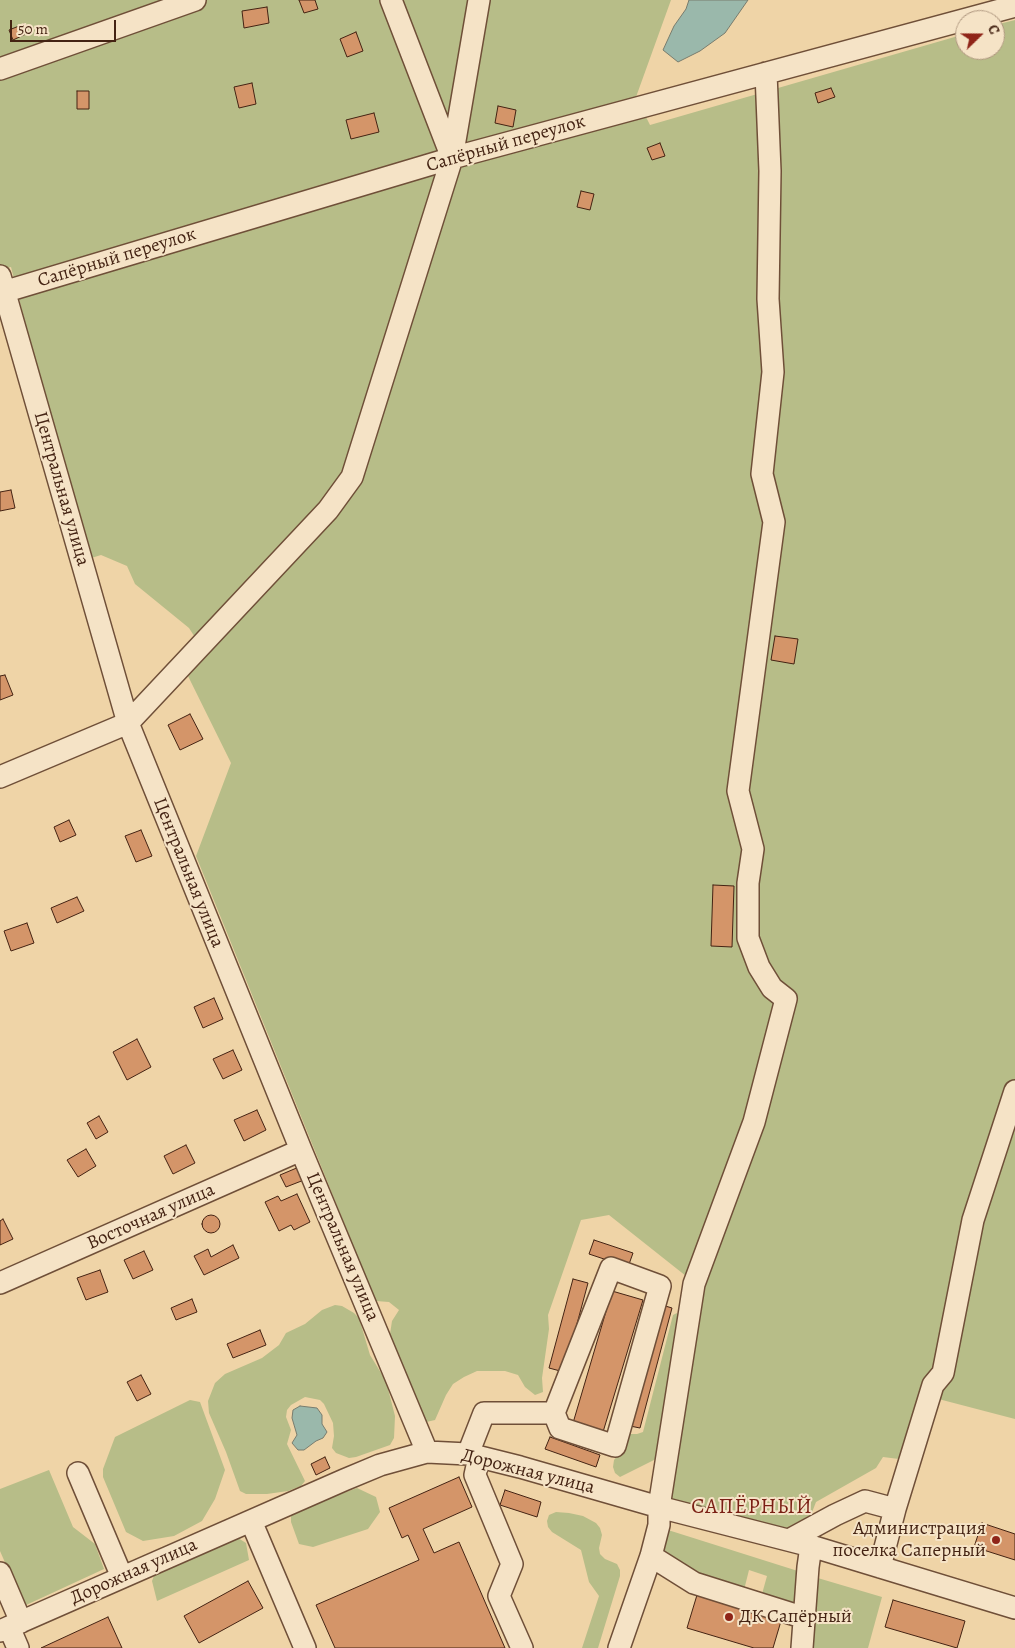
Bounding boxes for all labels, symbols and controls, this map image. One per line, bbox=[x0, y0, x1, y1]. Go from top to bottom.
scale bar bbox=[12, 10, 119, 42]
north arrow bbox=[955, 10, 1005, 60]
text: 50 m bbox=[18, 19, 48, 39]
text: С bbox=[983, 22, 1004, 37]
street label: Сапёрный переулок bbox=[424, 110, 588, 178]
street label: Сапёрный переулок bbox=[35, 223, 199, 293]
street label: Центральная улица bbox=[28, 409, 94, 569]
street label: Центральная улица bbox=[148, 795, 228, 951]
street label: Центральная улица bbox=[300, 1169, 384, 1325]
street label: Восточная улица bbox=[84, 1179, 218, 1255]
street label: Дорожная улица bbox=[459, 1444, 597, 1500]
district label: САПЁРНЫЙ bbox=[690, 1495, 814, 1521]
place label: Администрация поселка Саперный bbox=[833, 1518, 986, 1562]
street label: Дорожная улица bbox=[67, 1534, 201, 1610]
marker: Администрация поселка Саперный bbox=[990, 1534, 1002, 1546]
place label: ДК Сапёрный bbox=[739, 1606, 852, 1628]
marker: ДК Сапёрный bbox=[723, 1611, 735, 1623]

